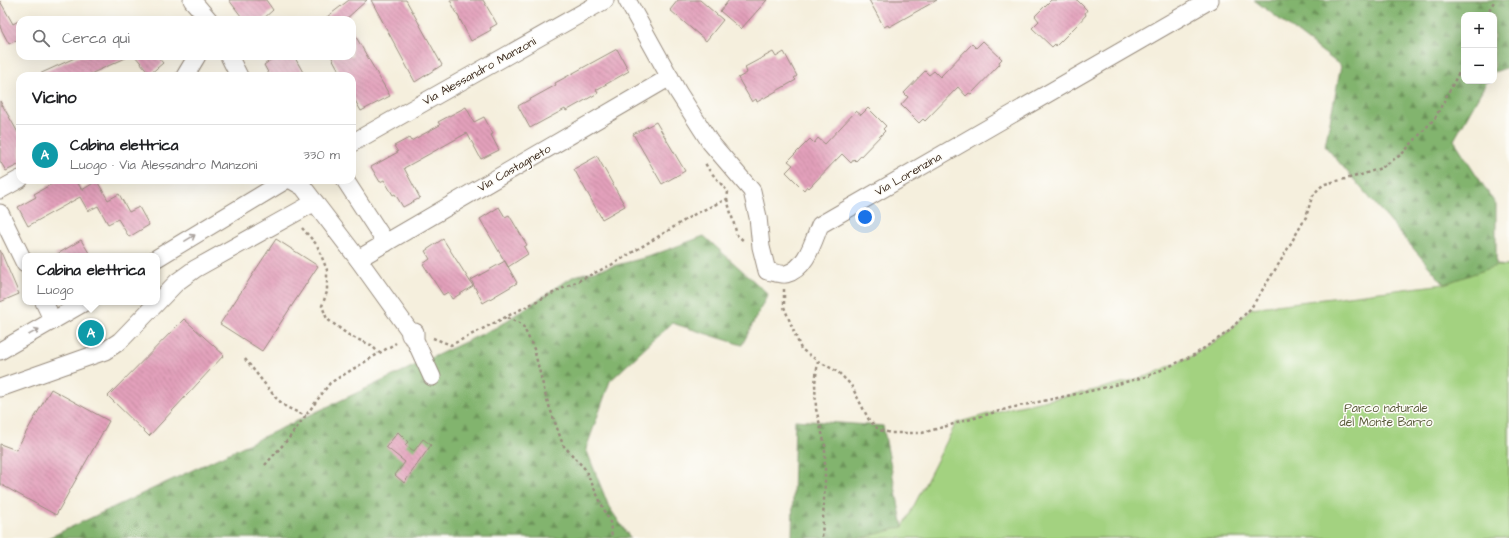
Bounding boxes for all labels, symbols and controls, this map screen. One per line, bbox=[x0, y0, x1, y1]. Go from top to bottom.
map controls bbox=[1461, 12, 1497, 84]
button: + bbox=[1461, 12, 1497, 48]
search box bbox=[16, 16, 356, 60]
icon: search bbox=[30, 27, 52, 49]
text: Cerca qui bbox=[62, 28, 130, 49]
street label: Via Alessandro Manzoni bbox=[419, 33, 539, 110]
button: − bbox=[1461, 48, 1497, 84]
text: Vicino bbox=[32, 86, 77, 110]
text: Cabina elettrica bbox=[70, 135, 178, 156]
street label: Via Castagneto bbox=[474, 140, 555, 197]
text: A bbox=[41, 146, 49, 164]
text: 330 m bbox=[303, 146, 340, 164]
street label: Via Lorenzina bbox=[872, 148, 945, 200]
text: Luogo · Via Alessandro Manzoni bbox=[70, 156, 257, 174]
your location bbox=[855, 207, 875, 227]
one-way arrow bbox=[184, 234, 195, 242]
popup bbox=[22, 253, 160, 305]
text: Cabina elettrica bbox=[37, 260, 145, 281]
text: Luogo bbox=[37, 281, 74, 299]
pin: A bbox=[78, 318, 104, 348]
one-way arrow bbox=[28, 327, 40, 335]
park label: Parco naturale del Monte Barro bbox=[1340, 400, 1433, 431]

